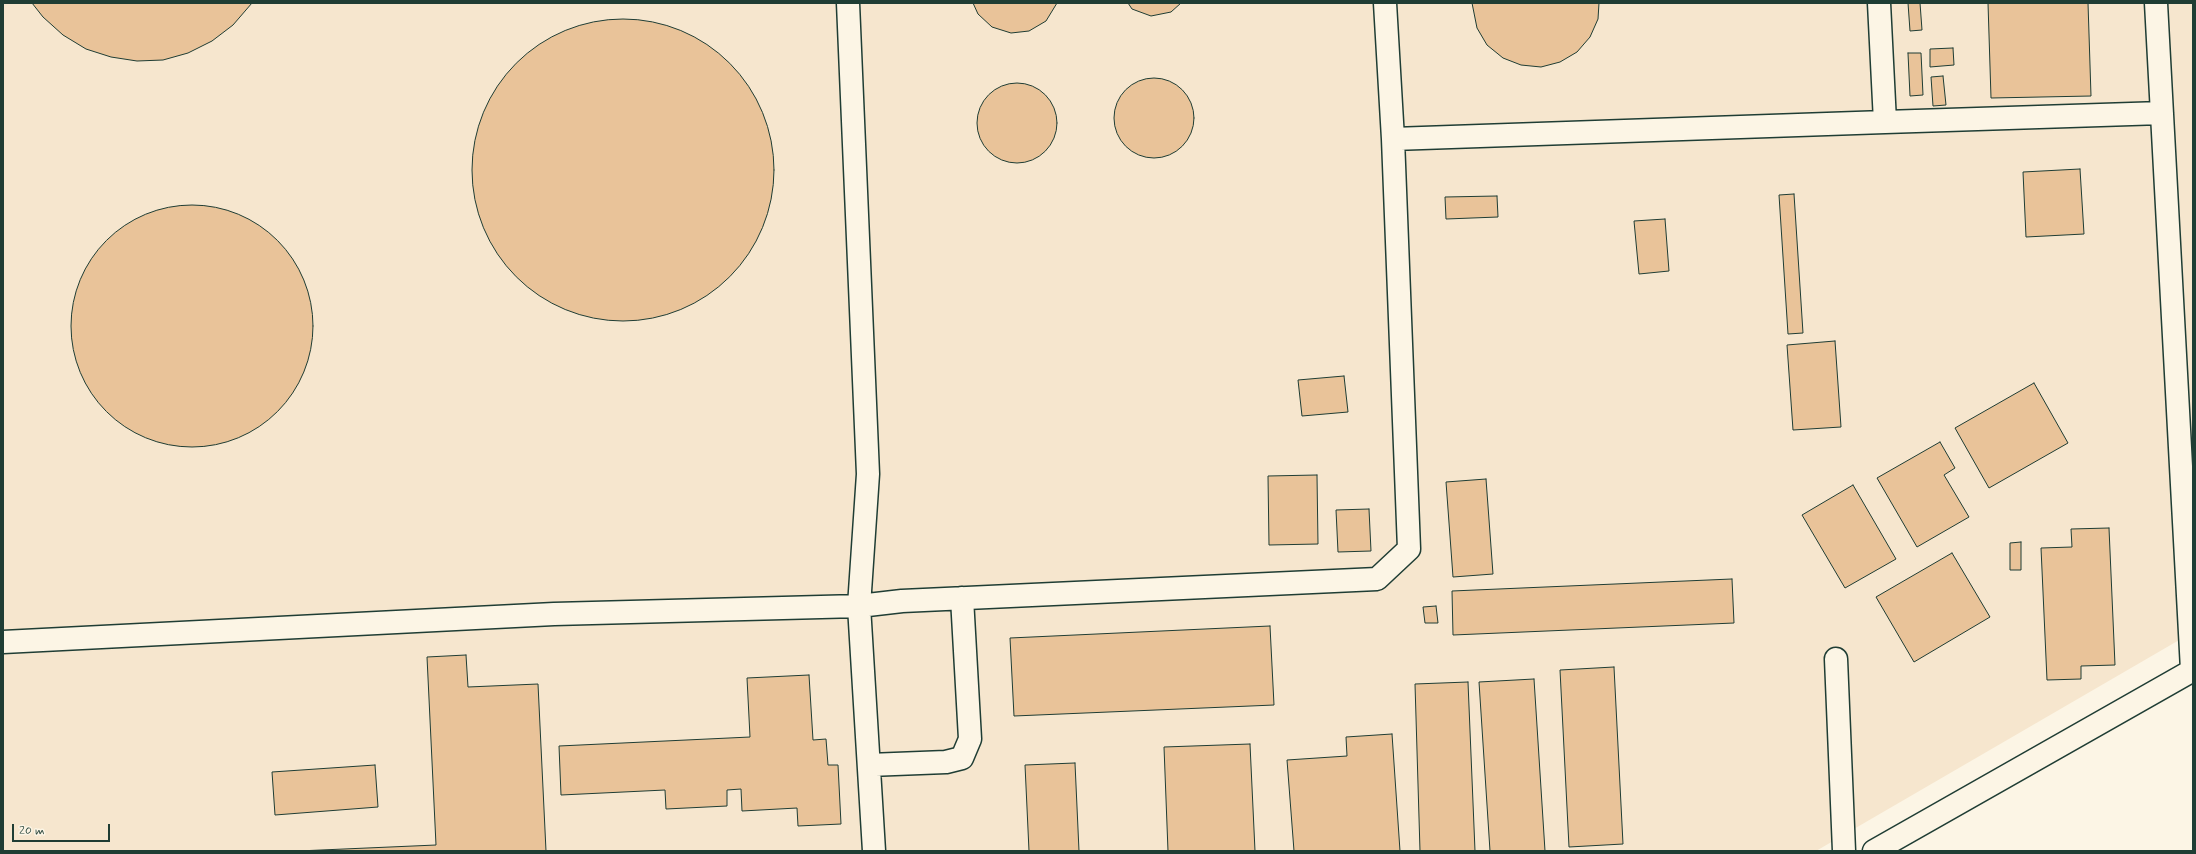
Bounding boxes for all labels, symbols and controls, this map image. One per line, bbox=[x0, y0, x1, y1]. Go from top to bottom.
scale bar bbox=[14, 816, 112, 842]
text: 20 m bbox=[19, 823, 45, 839]

